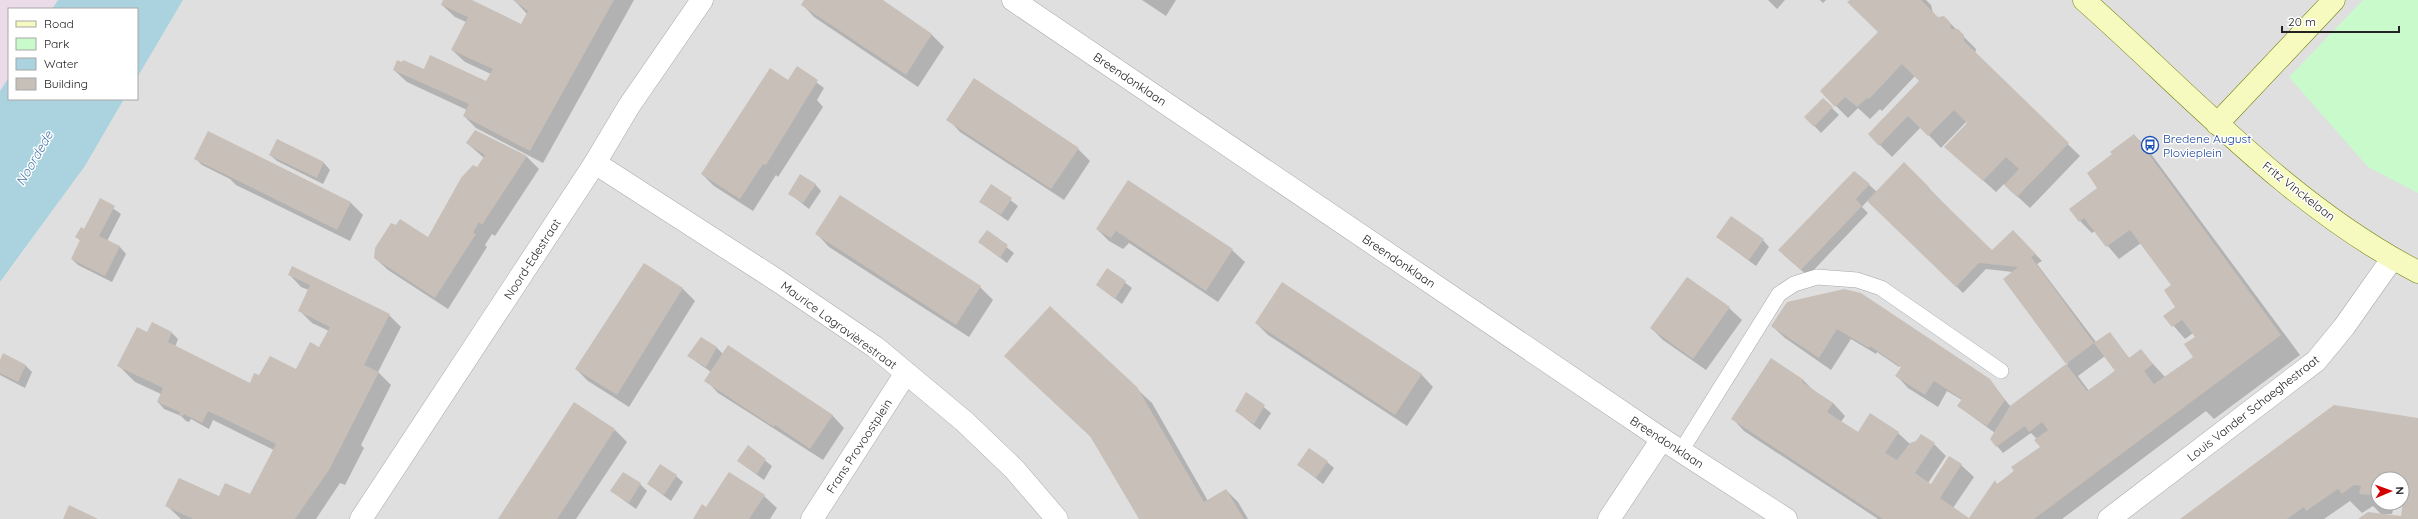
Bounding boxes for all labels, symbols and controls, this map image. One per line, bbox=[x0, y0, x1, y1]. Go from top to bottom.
legend bbox=[8, 8, 138, 100]
scale bar bbox=[2282, 8, 2399, 34]
text: 20 m bbox=[2288, 14, 2316, 29]
text: Road bbox=[44, 16, 74, 31]
text: Park bbox=[44, 36, 69, 51]
street label: Breendonklaan bbox=[1091, 49, 1169, 109]
text: Water bbox=[44, 56, 79, 71]
text: Building bbox=[44, 76, 88, 91]
water label: Noordede bbox=[12, 127, 56, 188]
place label: Bredene August Plovieplein bbox=[2163, 131, 2251, 160]
bus stop icon: Bredene August Plovieplein bbox=[2140, 135, 2160, 155]
street label: Fritz Vinckelaan bbox=[2260, 158, 2338, 224]
street label: Noord-Edestraat bbox=[500, 216, 564, 302]
street label: Breendonklaan bbox=[1360, 231, 1438, 291]
street label: Maurice Lagravièrestraat bbox=[778, 278, 900, 372]
street label: Louis Vander Schaeghestraat bbox=[2184, 352, 2322, 464]
street label: Frans Provoostplein bbox=[823, 396, 895, 496]
street label: Breendonklaan bbox=[1627, 413, 1707, 471]
north arrow bbox=[2370, 471, 2410, 511]
text: N bbox=[2393, 486, 2407, 495]

